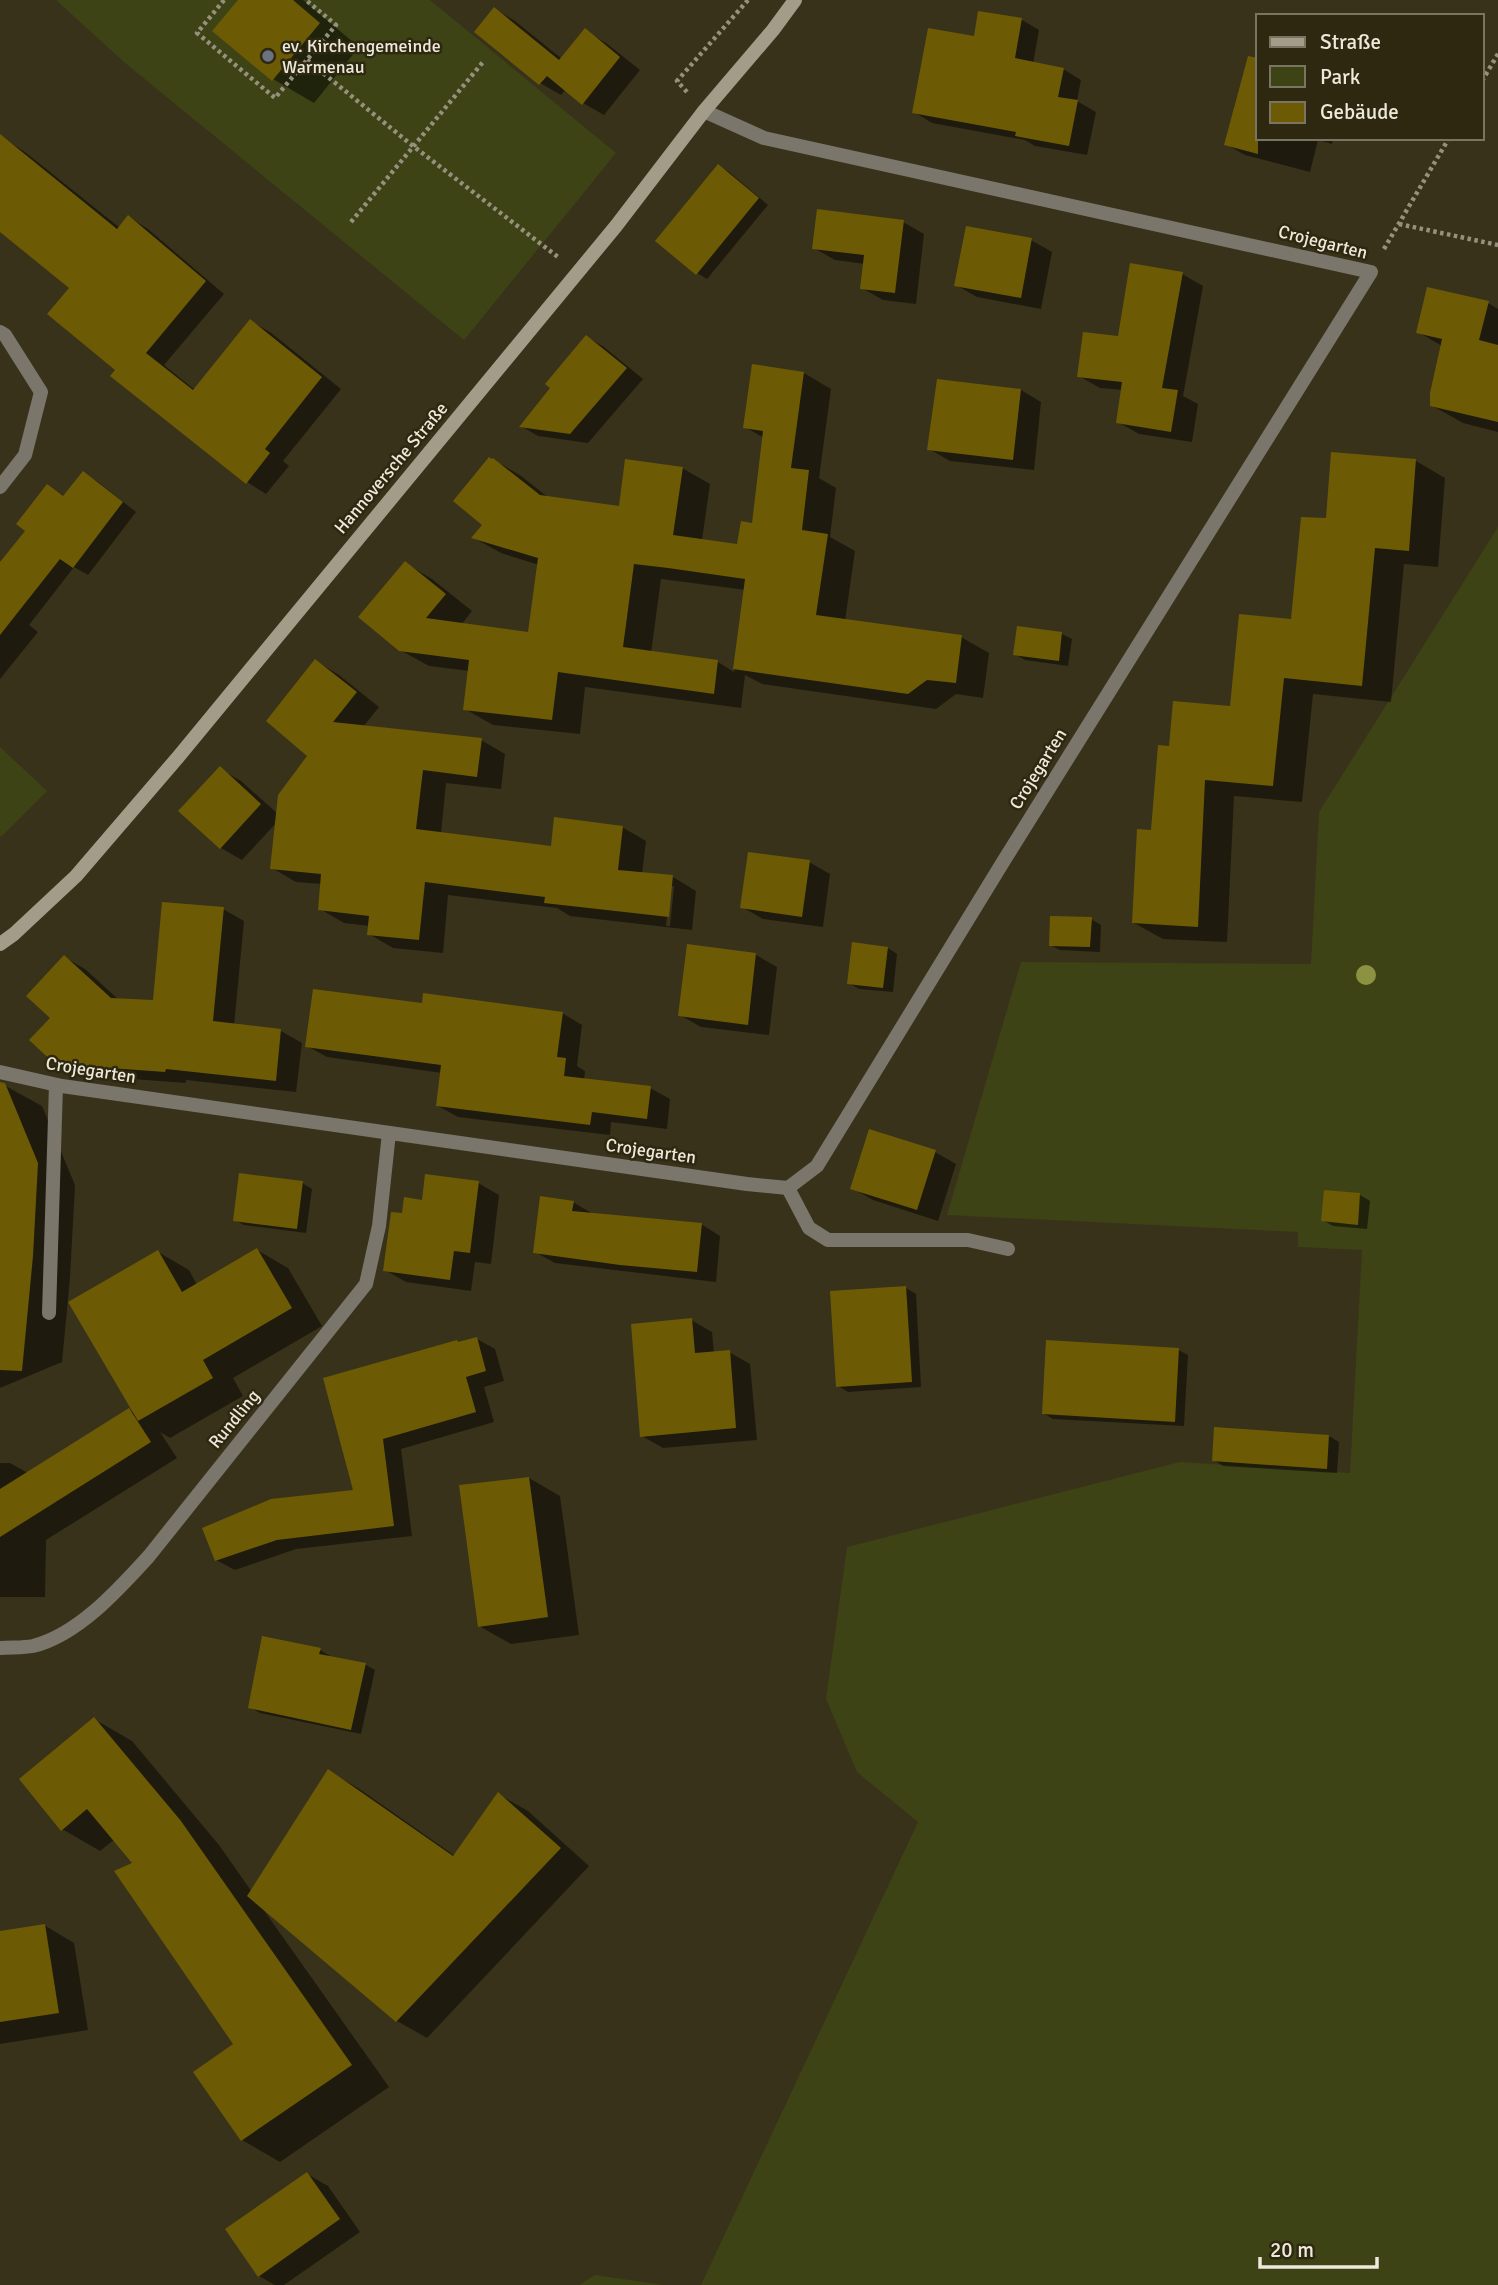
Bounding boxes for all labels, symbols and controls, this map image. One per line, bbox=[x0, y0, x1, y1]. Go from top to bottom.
legend bbox=[1256, 14, 1484, 140]
text: Straße bbox=[1320, 29, 1381, 55]
place label: ev. Kirchengemeinde Warmenau bbox=[282, 35, 441, 78]
marker: ev. Kirchengemeinde Warmenau bbox=[260, 48, 276, 64]
text: Park bbox=[1320, 64, 1361, 90]
text: Gebäude bbox=[1320, 99, 1399, 125]
street label: Crojegarten bbox=[1276, 220, 1370, 264]
street label: Hannoversche Straße bbox=[330, 398, 452, 538]
street label: Crojegarten bbox=[1005, 725, 1071, 813]
street label: Crojegarten bbox=[44, 1052, 138, 1088]
street label: Crojegarten bbox=[604, 1134, 698, 1168]
street label: Rundling bbox=[204, 1385, 264, 1453]
scale bar bbox=[1260, 2226, 1377, 2270]
text: 20 m bbox=[1270, 2237, 1314, 2263]

